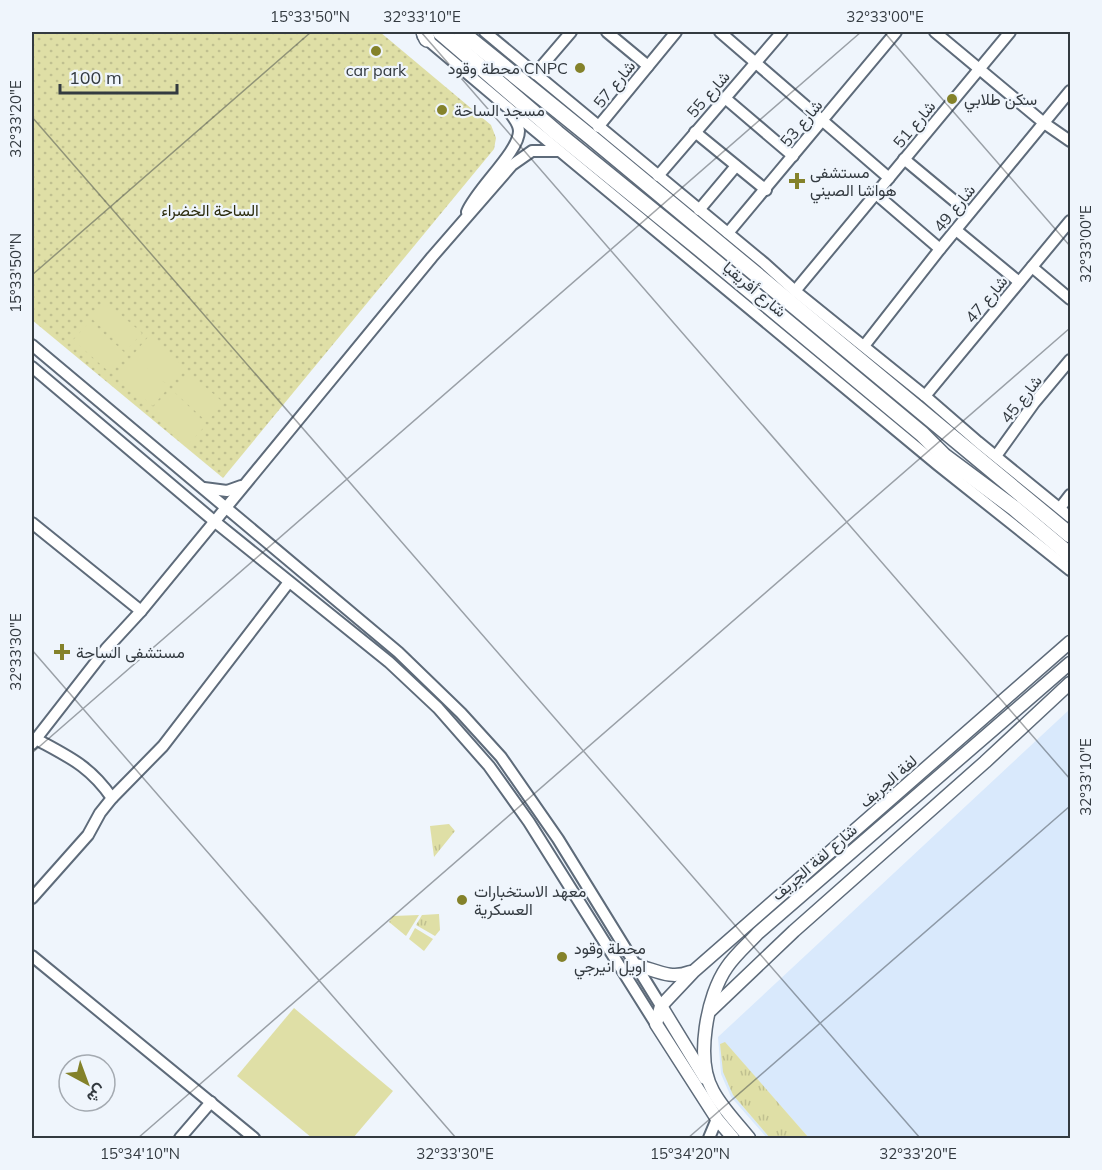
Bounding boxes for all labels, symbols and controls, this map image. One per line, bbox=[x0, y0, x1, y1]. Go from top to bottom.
text: 15°33'50"N bbox=[270, 7, 350, 26]
text: 32°33'10"E bbox=[383, 7, 461, 26]
text: 32°33'00"E bbox=[846, 7, 924, 26]
marker: car park bbox=[369, 44, 383, 58]
street label: شارع 57 bbox=[589, 56, 641, 113]
scale bar bbox=[60, 57, 177, 95]
place label: محطة وقود CNPC bbox=[448, 58, 568, 79]
place label: car park bbox=[346, 60, 407, 80]
marker: محطة وقود CNPC bbox=[573, 61, 587, 75]
text: 100 m bbox=[69, 66, 122, 89]
street label: شارع 55 bbox=[682, 66, 735, 123]
text: 32°33'20"E bbox=[6, 80, 25, 158]
place label: سكن طلابي bbox=[964, 89, 1037, 113]
marker: سكن طلابي bbox=[945, 92, 959, 106]
street label: شارع 53 bbox=[775, 95, 828, 152]
street label: شارع 51 bbox=[888, 96, 941, 153]
place label: مسجد الساحة bbox=[454, 100, 545, 120]
marker: مسجد الساحة bbox=[435, 103, 449, 117]
place label: مستشفى هواشا الصيني bbox=[810, 162, 897, 204]
marker: مستشفى هواشا الصيني bbox=[788, 172, 806, 190]
street label: شارع 49 bbox=[929, 180, 981, 237]
park label: الساحة الخضراء bbox=[161, 200, 259, 221]
text: 32°33'00"E bbox=[1076, 205, 1095, 283]
text: 15°33'50"N bbox=[6, 233, 25, 313]
street label: شارع أفريقيا bbox=[718, 257, 791, 323]
street label: شارع 47 bbox=[960, 271, 1013, 328]
street label: شارع 45 bbox=[996, 371, 1048, 428]
text: 32°33'30"E bbox=[6, 613, 25, 691]
place label: مستشفى الساحة bbox=[76, 642, 185, 663]
marker: مستشفى الساحة bbox=[53, 643, 71, 661]
text: 32°33'10"E bbox=[1076, 738, 1095, 816]
street label: لفة الجريف bbox=[855, 750, 922, 812]
street label: شارع لفة الجريف bbox=[767, 819, 862, 906]
place label: معهد الاستخبارات العسكرية bbox=[474, 881, 586, 920]
marker: معهد الاستخبارات العسكرية bbox=[455, 893, 469, 907]
place label: محطة وقود اويل انيرجي bbox=[574, 938, 646, 980]
marker: محطة وقود اويل انيرجي bbox=[555, 950, 569, 964]
north arrow bbox=[57, 1053, 117, 1113]
text: ش bbox=[83, 1080, 111, 1108]
text: 15°34'10"N bbox=[100, 1144, 180, 1163]
text: 32°33'30"E bbox=[416, 1144, 494, 1163]
text: 15°34'20"N bbox=[650, 1144, 730, 1163]
text: 32°33'20"E bbox=[879, 1144, 957, 1163]

